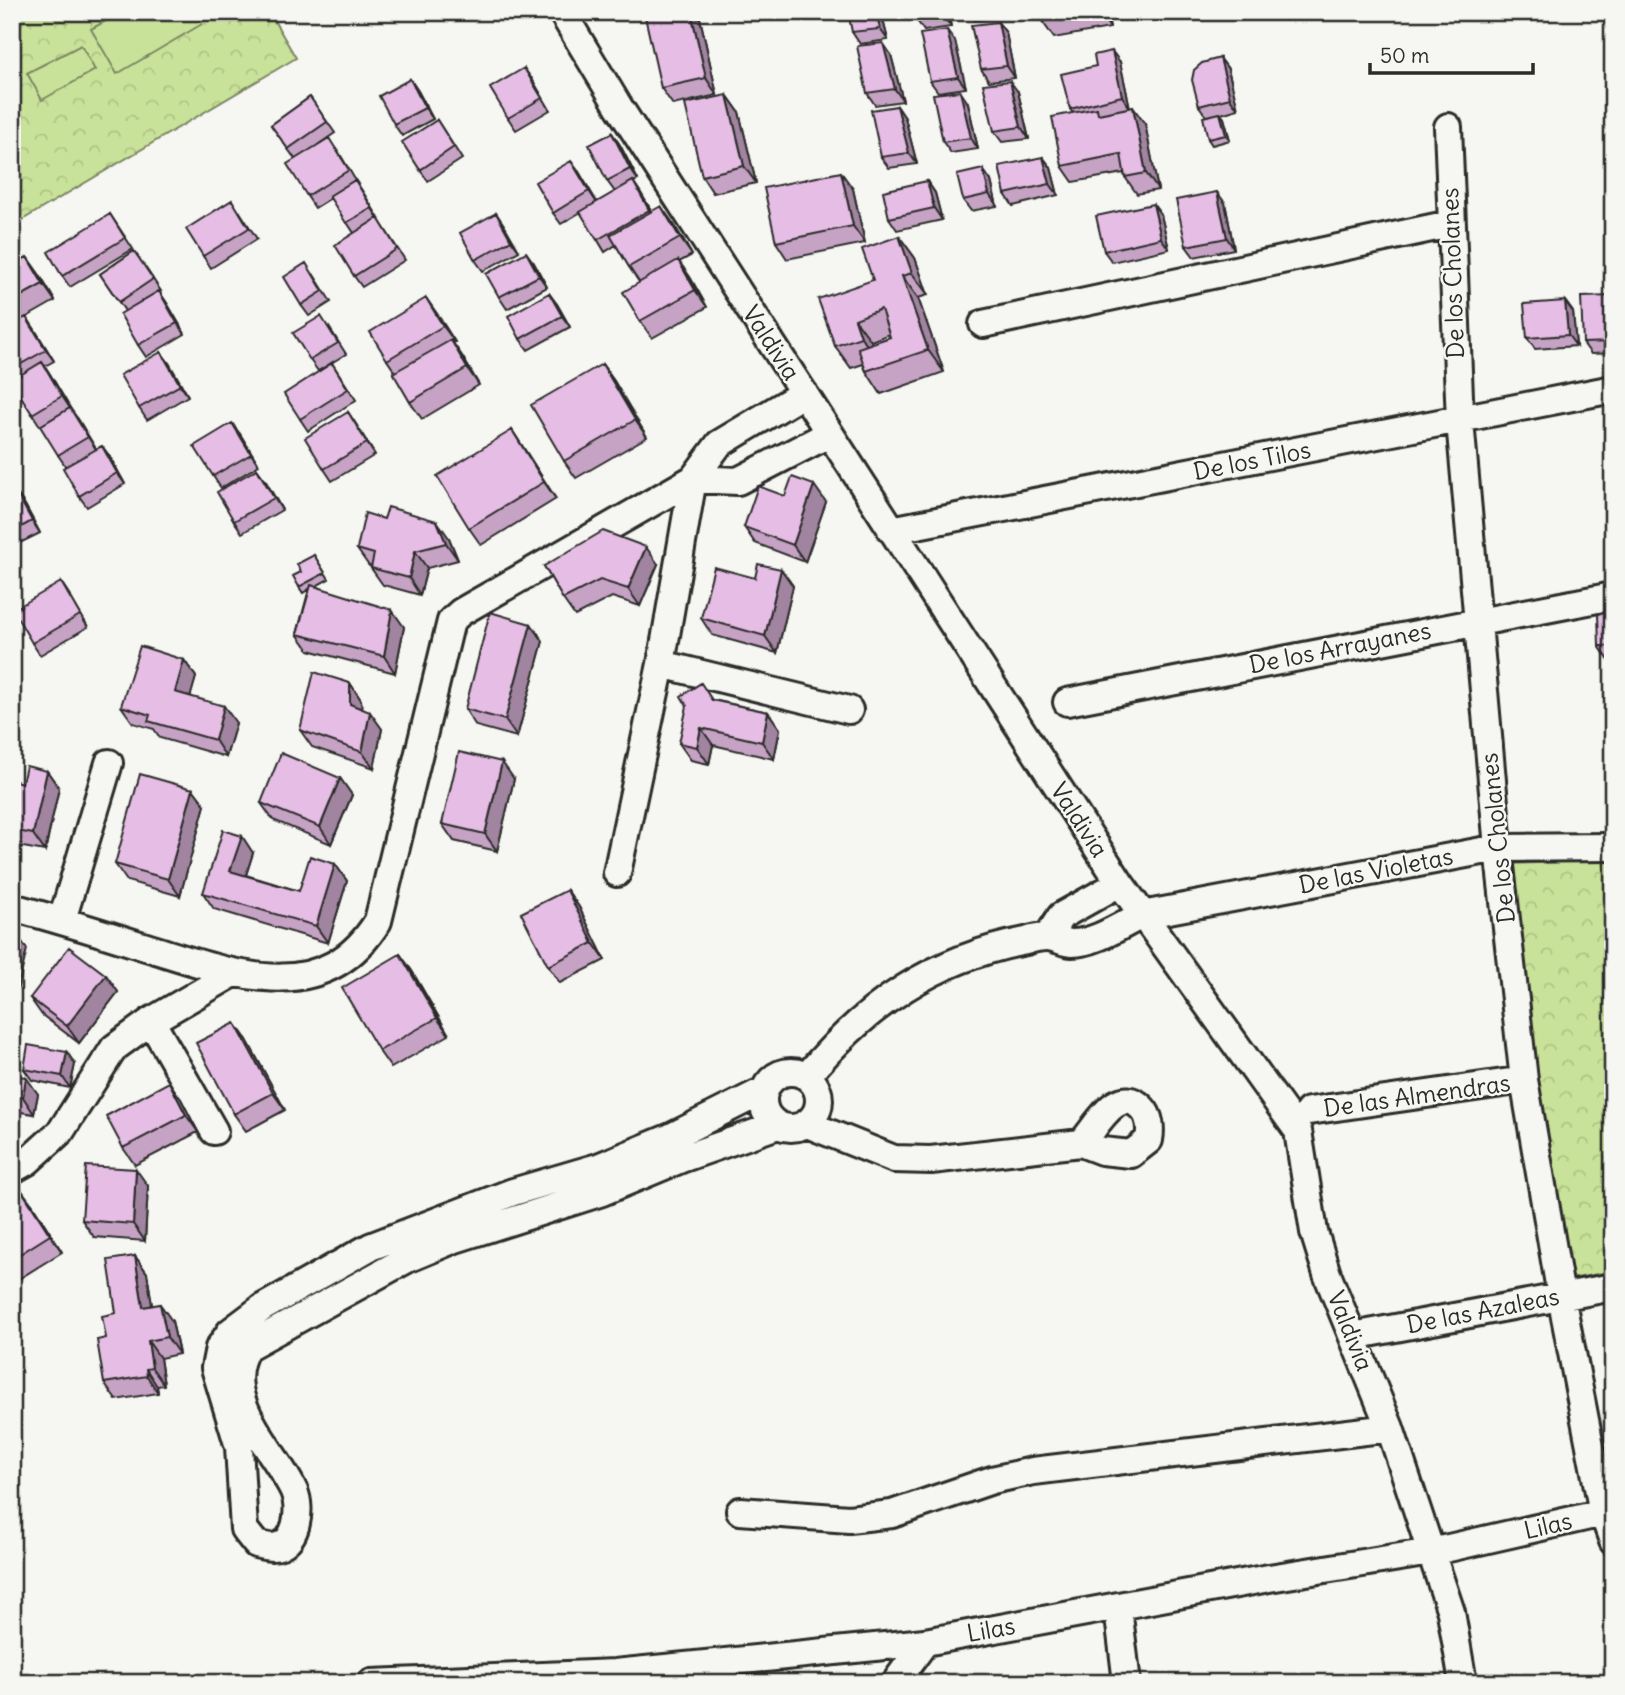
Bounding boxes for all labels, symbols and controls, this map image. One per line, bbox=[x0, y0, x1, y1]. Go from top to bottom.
scale bar bbox=[1370, 32, 1532, 76]
text: 50 m bbox=[1380, 42, 1429, 69]
street label: De los Cholanes bbox=[1434, 187, 1470, 359]
street label: Valdivia bbox=[737, 299, 807, 386]
street label: De los Tilos bbox=[1191, 434, 1313, 486]
street label: De los Arrayanes bbox=[1246, 615, 1433, 679]
street label: De los Cholanes bbox=[1473, 751, 1521, 925]
street label: Valdivia bbox=[1045, 776, 1115, 863]
street label: De las Violetas bbox=[1296, 840, 1455, 900]
street label: De las Almendras bbox=[1322, 1067, 1512, 1123]
street label: De las Azaleas bbox=[1404, 1281, 1562, 1340]
street label: Valdivia bbox=[1321, 1286, 1380, 1375]
street label: Lilas bbox=[1521, 1505, 1575, 1545]
street label: Lilas bbox=[964, 1610, 1017, 1648]

